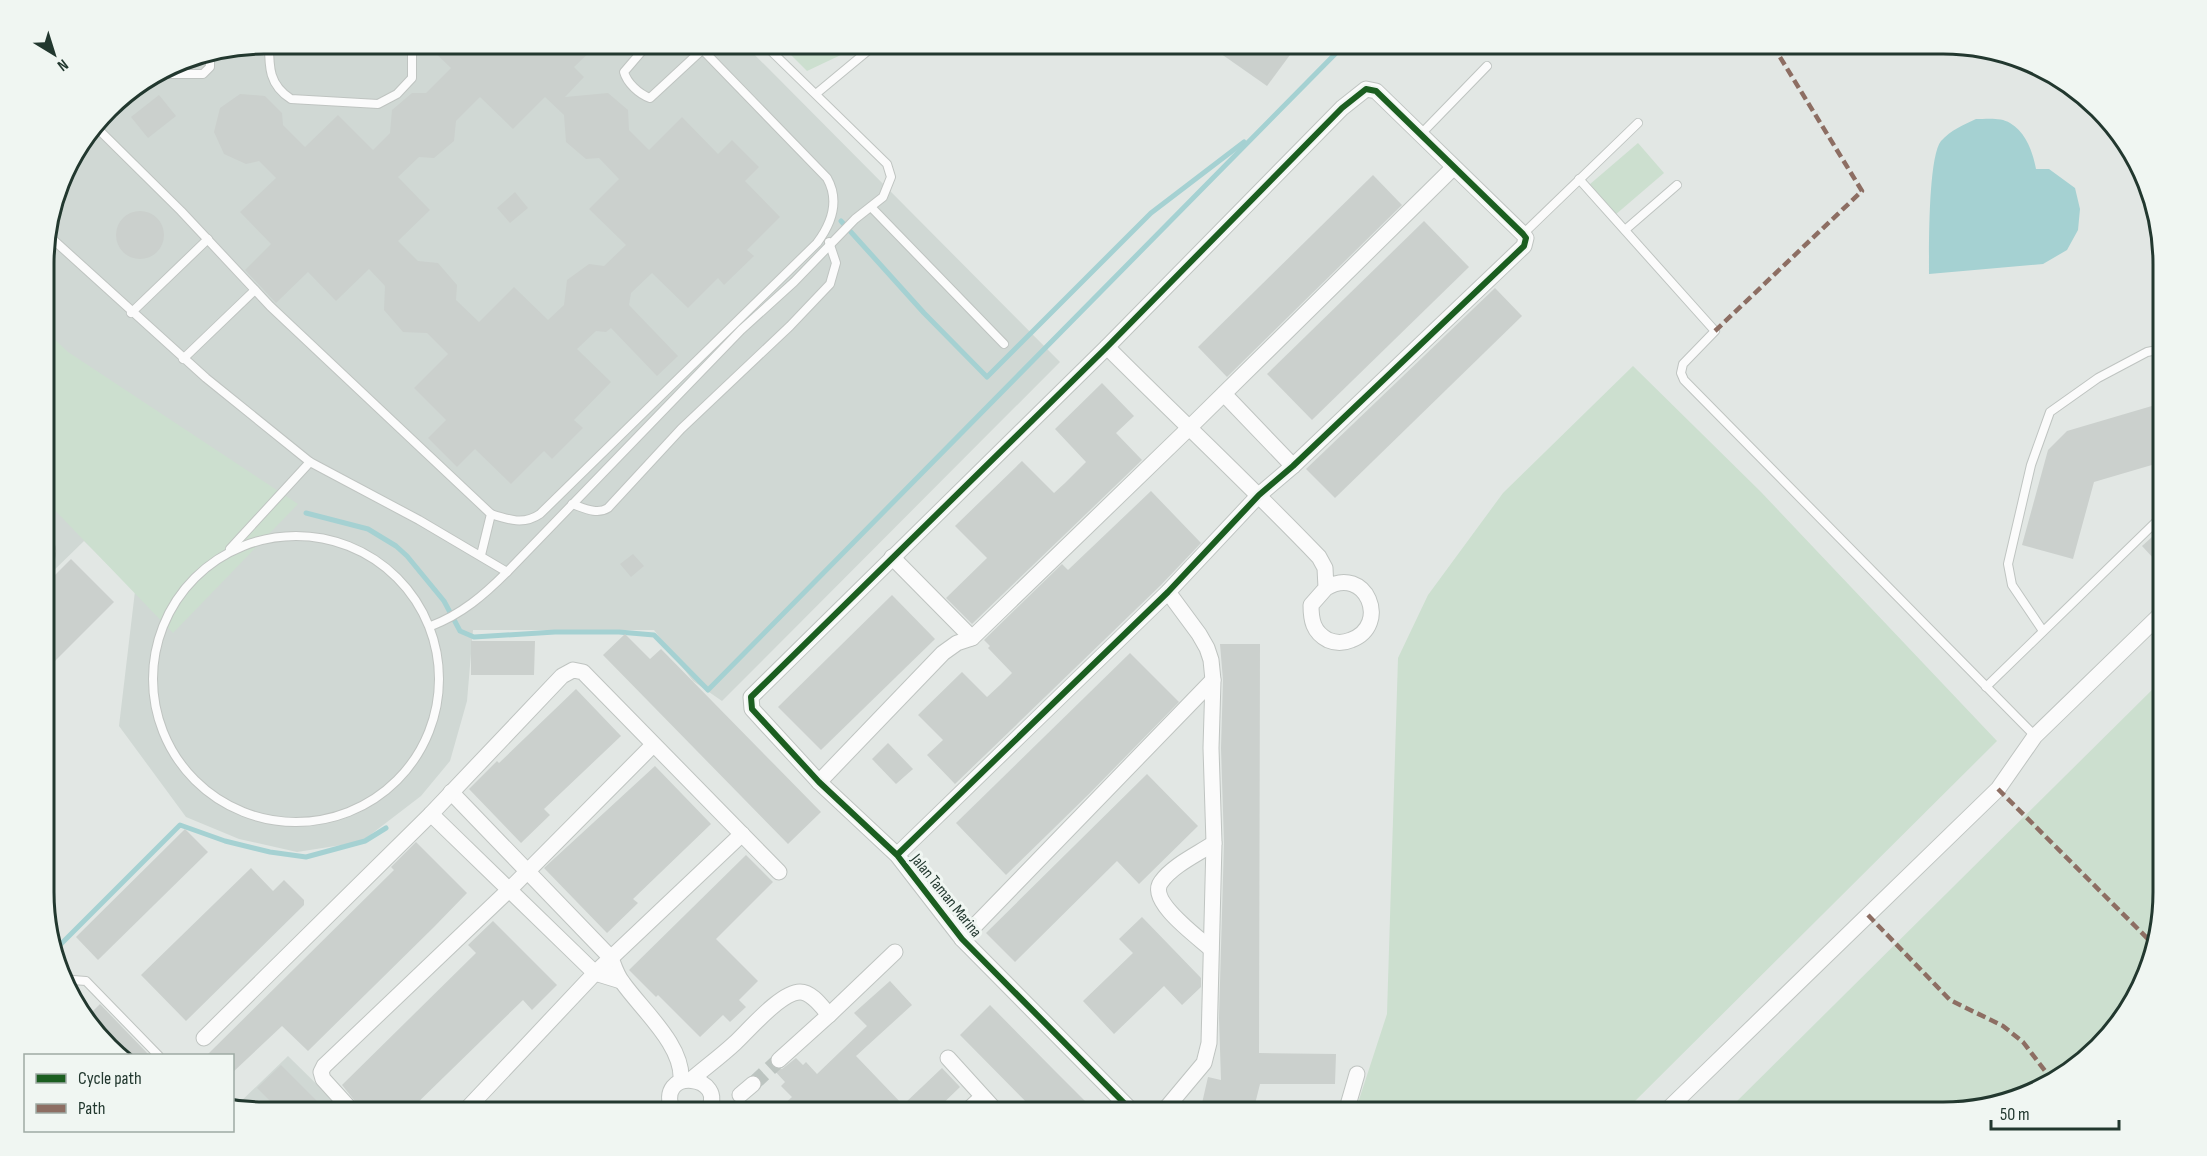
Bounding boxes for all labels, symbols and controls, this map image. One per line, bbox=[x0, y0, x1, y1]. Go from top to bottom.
north arrow bbox=[24, 24, 84, 84]
text: N bbox=[53, 55, 72, 75]
street label: Jalan Taman Marina bbox=[906, 850, 985, 941]
legend bbox=[24, 1054, 234, 1132]
text: Cycle path bbox=[78, 1068, 142, 1089]
scale bar bbox=[1991, 1093, 2118, 1131]
text: Path bbox=[78, 1098, 106, 1119]
text: 50 m bbox=[2000, 1104, 2030, 1125]

